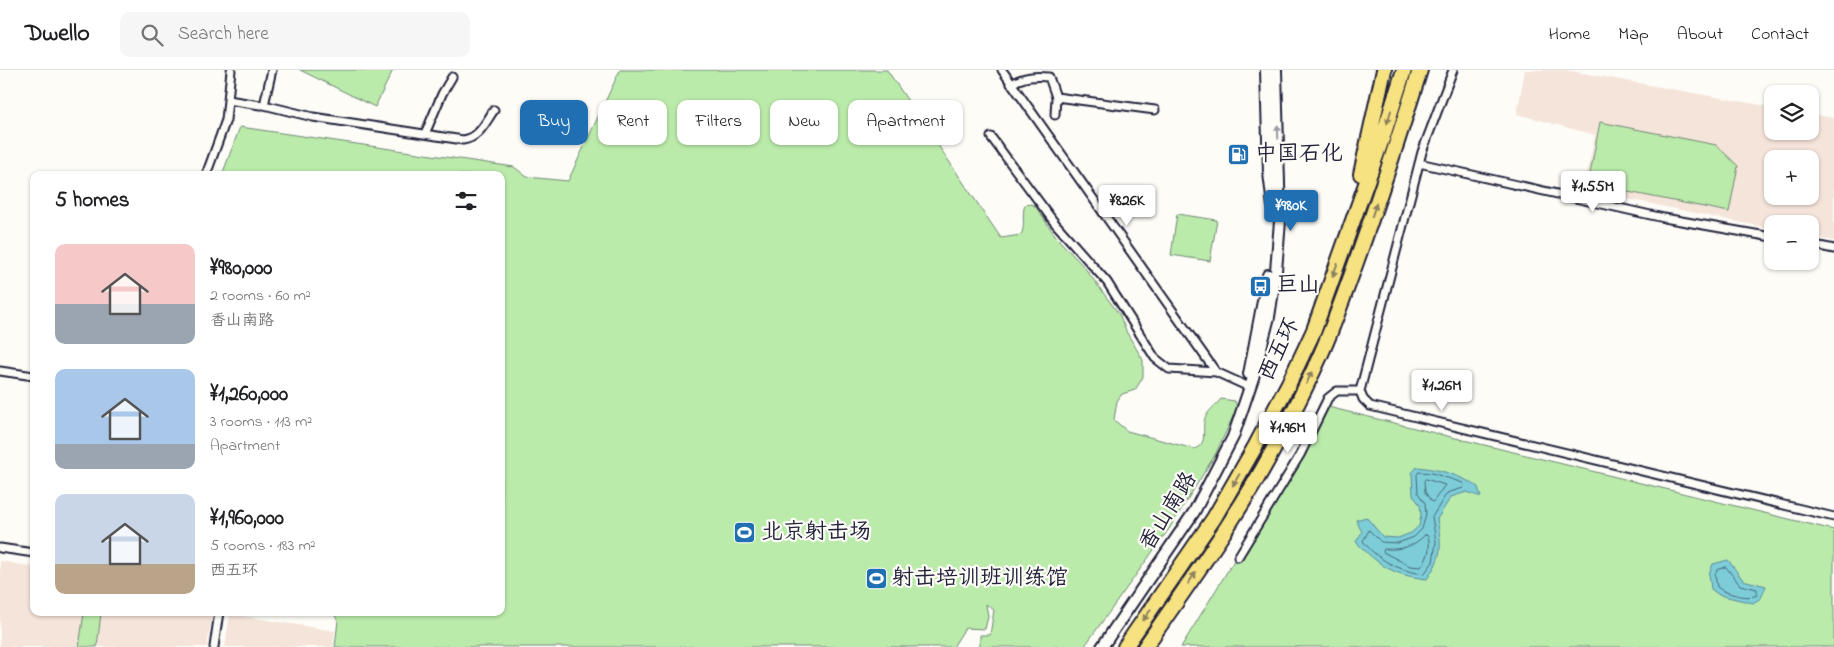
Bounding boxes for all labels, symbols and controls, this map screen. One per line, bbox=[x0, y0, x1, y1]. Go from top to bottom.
search box bbox=[120, 12, 470, 57]
text: Dwello bbox=[25, 17, 90, 52]
icon: search bbox=[138, 21, 166, 49]
text: Search here bbox=[178, 21, 269, 48]
text: Home bbox=[1549, 22, 1590, 48]
text: Map bbox=[1618, 22, 1649, 48]
text: About bbox=[1677, 22, 1723, 48]
text: Contact bbox=[1751, 22, 1809, 48]
map controls bbox=[1764, 85, 1819, 270]
button: layers bbox=[1764, 85, 1819, 140]
chip: Buy bbox=[520, 100, 588, 145]
chip: Rent bbox=[598, 100, 667, 145]
chip: Filters bbox=[677, 100, 760, 145]
chip: New bbox=[770, 100, 838, 145]
chip: Apartment bbox=[848, 100, 963, 145]
one-way arrow bbox=[1385, 109, 1392, 124]
one-way arrow bbox=[1274, 123, 1282, 139]
place label: 中国石化 bbox=[1255, 139, 1343, 171]
fuel station icon: 中国石化 bbox=[1227, 143, 1251, 167]
button: + bbox=[1764, 150, 1819, 205]
pin: ¥1.55M bbox=[1552, 170, 1634, 213]
text: ¥1.55M bbox=[1572, 175, 1614, 199]
pin: ¥826K bbox=[1092, 184, 1162, 227]
text: 5 homes bbox=[55, 186, 130, 216]
icon: filters bbox=[452, 187, 480, 215]
text: ¥826K bbox=[1110, 189, 1145, 213]
pin: ¥980K bbox=[1256, 190, 1326, 232]
text: ¥980K bbox=[1275, 194, 1307, 218]
one-way arrow bbox=[1371, 202, 1379, 217]
button: − bbox=[1764, 215, 1819, 270]
text: ¥980,000 bbox=[210, 254, 272, 284]
one-way arrow bbox=[1331, 263, 1339, 278]
icon: home bbox=[95, 264, 155, 324]
place label: 巨山 bbox=[1276, 270, 1320, 302]
bus stop icon: 巨山 bbox=[1248, 274, 1272, 298]
text: 2 rooms · 60 m² bbox=[210, 284, 311, 308]
text: 香山南路 bbox=[210, 309, 274, 333]
street label: 西五环 bbox=[1252, 313, 1308, 387]
pin: ¥1.26M bbox=[1401, 370, 1483, 412]
one-way arrow bbox=[1306, 371, 1314, 385]
text: ¥1.26M bbox=[1422, 374, 1462, 398]
text: ¥1,260,000 bbox=[210, 380, 288, 410]
icon: home bbox=[95, 389, 155, 449]
text: 3 rooms · 113 m² bbox=[210, 410, 312, 434]
pin: ¥1.96M bbox=[1247, 412, 1329, 454]
text: ¥1.96M bbox=[1270, 416, 1306, 440]
text: Apartment bbox=[210, 434, 280, 458]
street label: 香山南路 bbox=[1132, 466, 1206, 558]
one-way arrow bbox=[1232, 473, 1241, 486]
text: ¥1,960,000 bbox=[210, 504, 284, 534]
icon: home bbox=[95, 514, 155, 574]
place label: 北京射击场 bbox=[761, 517, 871, 549]
sports icon: 北京射击场 bbox=[733, 521, 757, 545]
text: 5 rooms · 183 m² bbox=[210, 534, 316, 558]
text: 西五环 bbox=[210, 559, 258, 583]
place label: 射击培训班训练馆 bbox=[892, 563, 1068, 595]
sports icon: 射击培训班训练馆 bbox=[864, 567, 888, 591]
one-way arrow bbox=[1187, 571, 1197, 585]
one-way arrow bbox=[1142, 608, 1152, 622]

